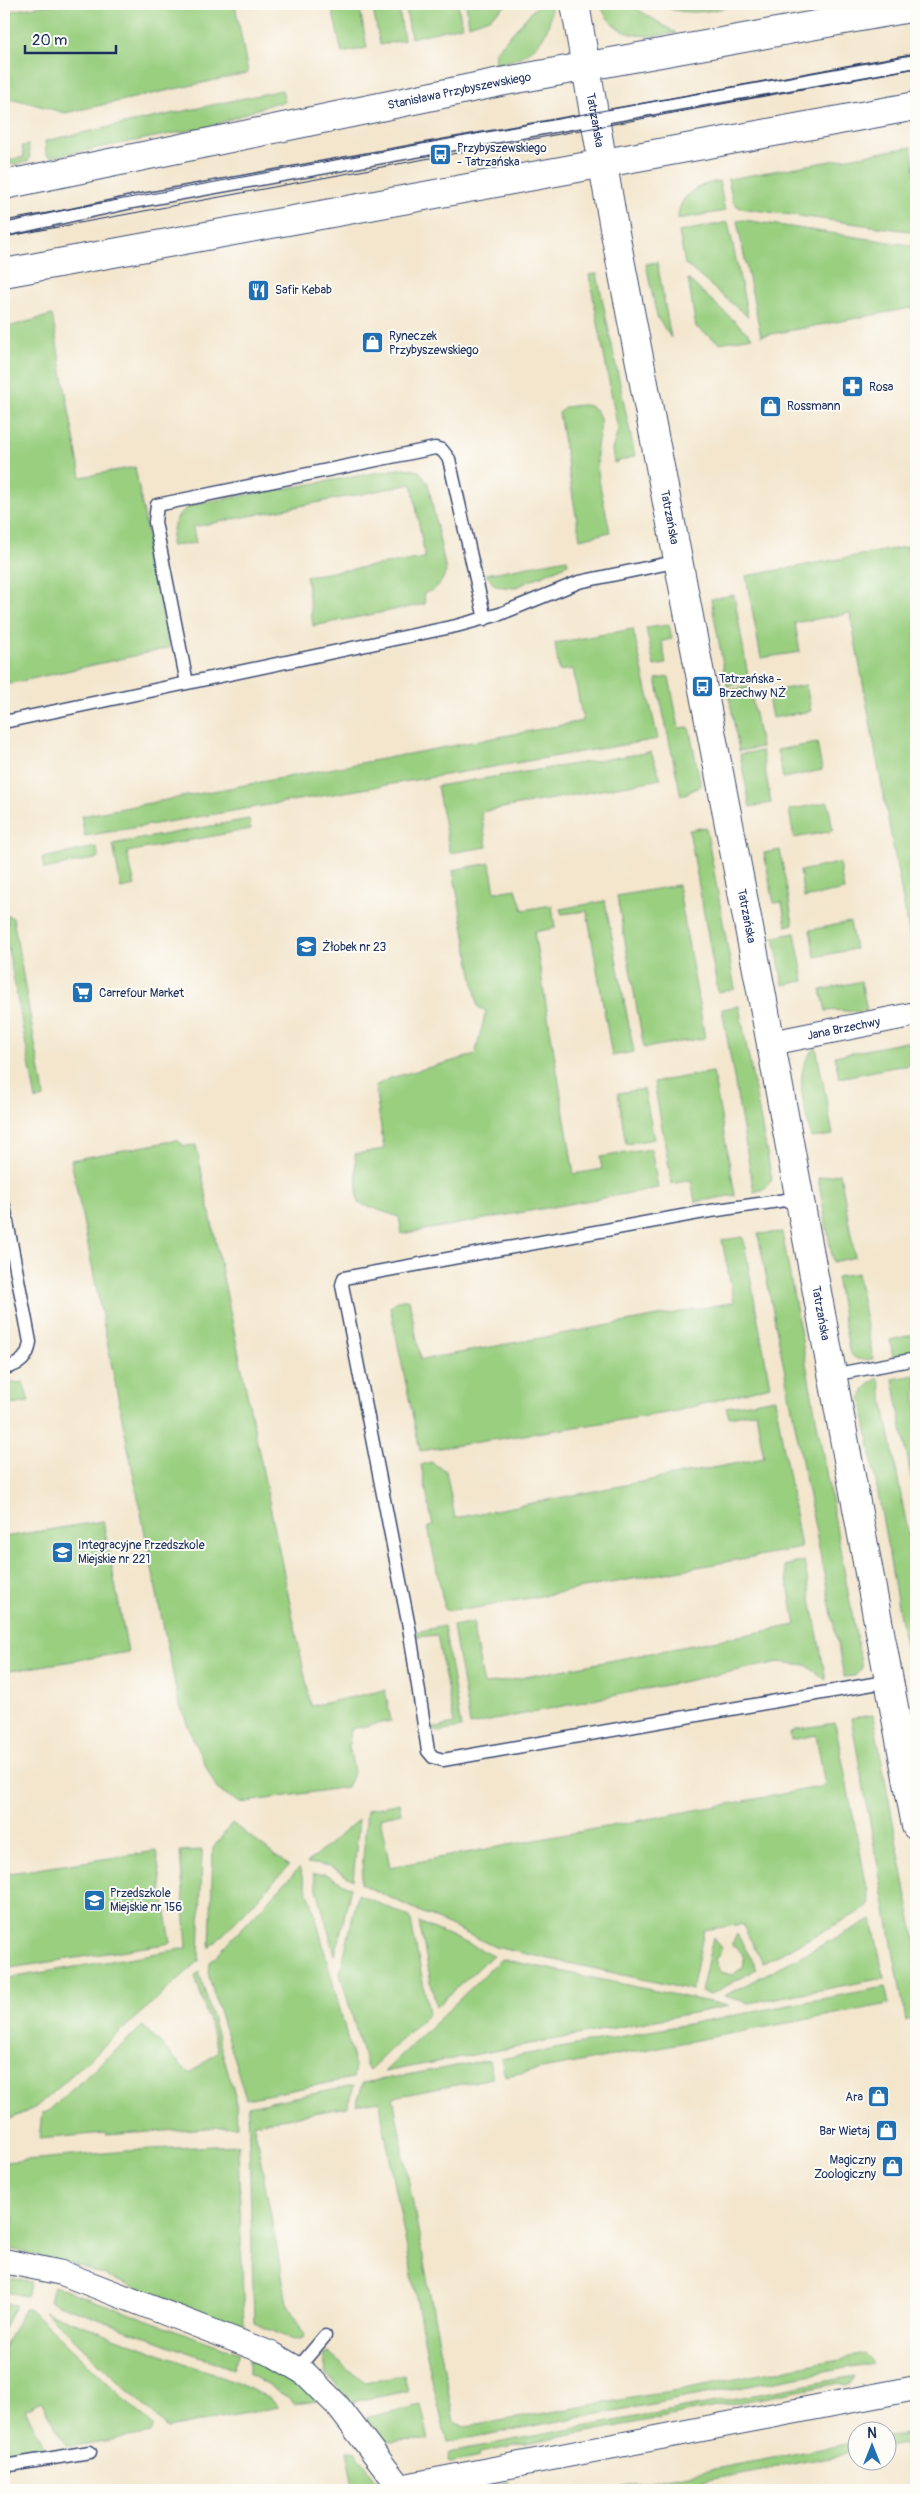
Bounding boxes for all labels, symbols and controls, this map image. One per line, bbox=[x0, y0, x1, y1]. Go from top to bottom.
scale bar bbox=[25, 22, 116, 54]
text: 20 m bbox=[32, 31, 67, 50]
street label: Stanisława Przybyszewskiego bbox=[386, 69, 533, 113]
street label: Tatrzańska bbox=[583, 92, 607, 149]
place label: Przybyszewskiego - Tatrzańska bbox=[457, 141, 547, 170]
bus stop icon: Przybyszewskiego - Tatrzańska bbox=[429, 143, 453, 167]
restaurant icon: Safir Kebab bbox=[247, 278, 271, 302]
place label: Safir Kebab bbox=[275, 283, 332, 298]
place label: Ryneczek Przybyszewskiego bbox=[389, 329, 479, 358]
shop icon: Ryneczek Przybyszewskiego bbox=[361, 331, 385, 355]
pharmacy icon: Rosa bbox=[841, 375, 865, 399]
place label: Rosa bbox=[869, 380, 894, 395]
shop icon: Rossmann bbox=[759, 394, 783, 418]
place label: Rossmann bbox=[787, 399, 841, 414]
street label: Tatrzańska bbox=[657, 489, 682, 546]
place label: Tatrzańska - Brzechwy NŻ bbox=[719, 672, 786, 701]
bus stop icon: Tatrzańska - Brzechwy NŻ bbox=[691, 674, 715, 698]
street label: Tatrzańska bbox=[734, 887, 759, 945]
school or university icon: Żłobek nr 23 bbox=[294, 935, 318, 959]
place label: Żłobek nr 23 bbox=[322, 939, 386, 955]
supermarket icon: Carrefour Market bbox=[71, 981, 95, 1005]
place label: Carrefour Market bbox=[99, 986, 184, 1001]
street label: Jana Brzechwy bbox=[806, 1014, 881, 1043]
street label: Tatrzańska bbox=[808, 1285, 833, 1342]
place label: Integracyjne Przedszkole Miejskie nr 221 bbox=[78, 1538, 205, 1567]
school or university icon: Integracyjne Przedszkole Miejskie nr 221 bbox=[50, 1540, 74, 1564]
place label: Przedszkole Miejskie nr 156 bbox=[110, 1886, 182, 1915]
school or university icon: Przedszkole Miejskie nr 156 bbox=[82, 1888, 106, 1912]
shop icon: Ara bbox=[867, 2085, 891, 2109]
place label: Ara bbox=[845, 2090, 863, 2105]
shop icon: Bar Wietaj bbox=[874, 2119, 898, 2143]
place label: Bar Wietaj bbox=[819, 2124, 870, 2139]
place label: Magiczny Zoologiczny bbox=[814, 2153, 876, 2182]
shop icon: Magiczny Zoologiczny bbox=[880, 2155, 904, 2179]
north arrow bbox=[848, 2422, 898, 2472]
text: N bbox=[867, 2425, 877, 2442]

